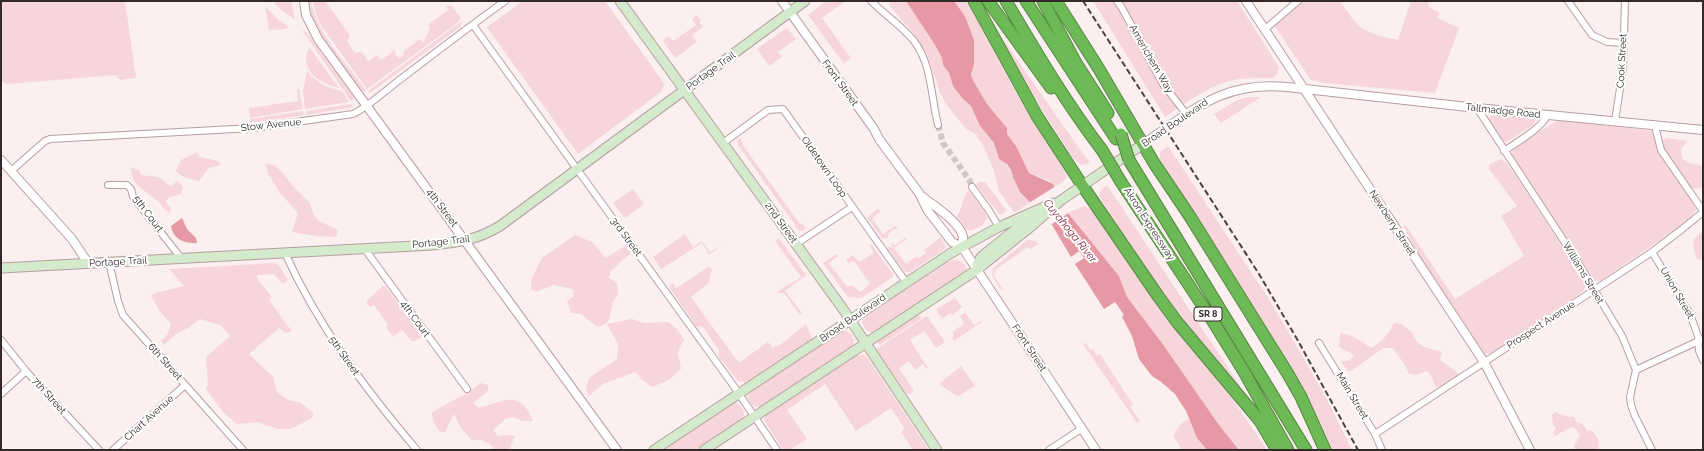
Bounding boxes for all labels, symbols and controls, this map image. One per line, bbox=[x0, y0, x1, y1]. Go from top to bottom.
street label: Americhem Way bbox=[1127, 23, 1175, 95]
street label: Cook Street bbox=[1615, 34, 1629, 88]
street label: Portage Trail bbox=[684, 49, 738, 93]
street label: Front Street bbox=[819, 58, 861, 108]
street label: Broad Boulevard bbox=[1140, 96, 1210, 150]
street label: Tallmadge Road bbox=[1465, 101, 1541, 121]
street label: Stow Avenue bbox=[240, 116, 302, 134]
street label: Oldetown Loop bbox=[799, 134, 849, 200]
street label: Akron Expressway bbox=[1121, 185, 1177, 263]
street label: 4th Street bbox=[424, 186, 460, 230]
street label: Newberry Street bbox=[1366, 188, 1418, 258]
street label: 5th Court bbox=[130, 193, 166, 235]
water label: Cuyahoga River bbox=[1040, 197, 1100, 265]
street label: 2nd Street bbox=[762, 200, 800, 246]
street label: 3rd Street bbox=[608, 215, 644, 259]
street label: Portage Trail bbox=[412, 233, 470, 251]
street label: Williams Street bbox=[1560, 240, 1606, 306]
street label: Portage Trail bbox=[89, 254, 147, 270]
street label: Union Street bbox=[1657, 265, 1697, 321]
street label: Broad Boulevard bbox=[818, 291, 888, 345]
street label: 4th Court bbox=[398, 298, 432, 340]
street label: Prospect Avenue bbox=[1505, 298, 1577, 352]
road number: SR 8 bbox=[1194, 307, 1222, 321]
street label: Front Street bbox=[1009, 322, 1049, 374]
street label: 5th Street bbox=[326, 334, 362, 378]
street label: 6th Street bbox=[145, 341, 185, 383]
street label: Main Street bbox=[1333, 370, 1371, 422]
street label: 7th Street bbox=[30, 375, 68, 417]
street label: Chart Avenue bbox=[122, 393, 176, 443]

